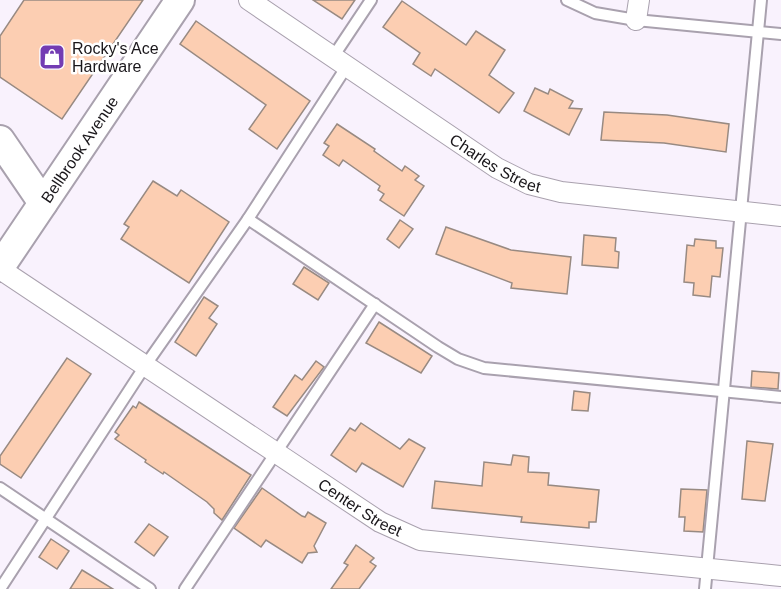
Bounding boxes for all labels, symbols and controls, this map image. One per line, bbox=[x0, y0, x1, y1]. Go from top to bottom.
place label: Rocky's Ace Hardware bbox=[72, 40, 159, 75]
shop icon: Rocky's Ace Hardware bbox=[37, 42, 67, 72]
street label: Bellbrook Avenue bbox=[38, 93, 122, 206]
street label: Charles Street bbox=[447, 131, 543, 196]
street label: Center Street bbox=[315, 475, 405, 540]

